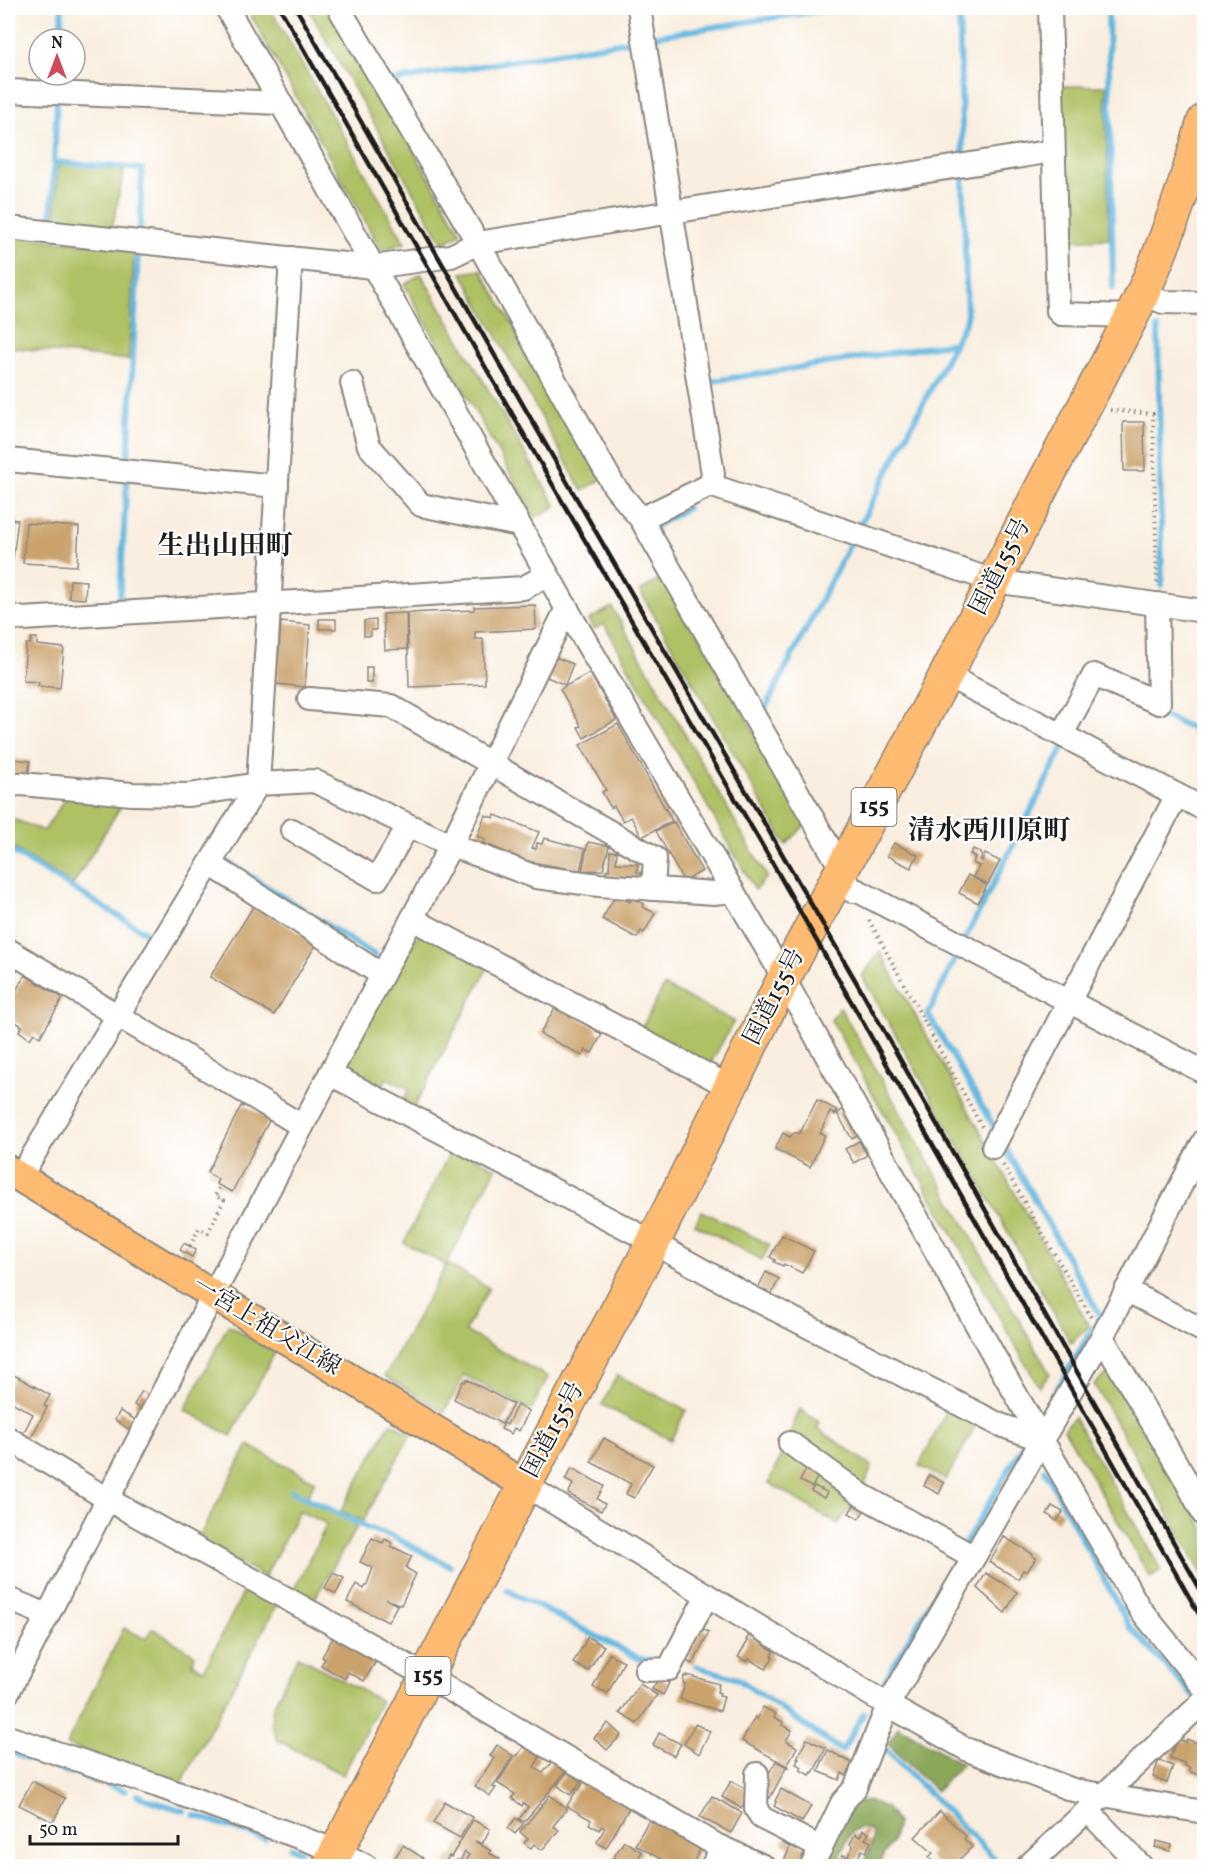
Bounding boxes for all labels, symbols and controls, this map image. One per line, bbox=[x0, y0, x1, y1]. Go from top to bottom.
north arrow bbox=[27, 27, 87, 87]
text: N bbox=[51, 33, 63, 55]
street label: 国道155号 bbox=[962, 513, 1040, 621]
district label: 生出山田町 bbox=[158, 528, 293, 566]
road number: 155 bbox=[852, 788, 896, 826]
district label: 清水西川原町 bbox=[908, 813, 1070, 851]
street label: 国道155号 bbox=[736, 943, 814, 1051]
street label: 一宮上祖父江線 bbox=[185, 1269, 347, 1385]
street label: 国道155号 bbox=[514, 1376, 594, 1484]
road number: 155 bbox=[406, 1657, 450, 1695]
scale bar bbox=[30, 1808, 178, 1846]
text: 50 m bbox=[39, 1818, 78, 1843]

